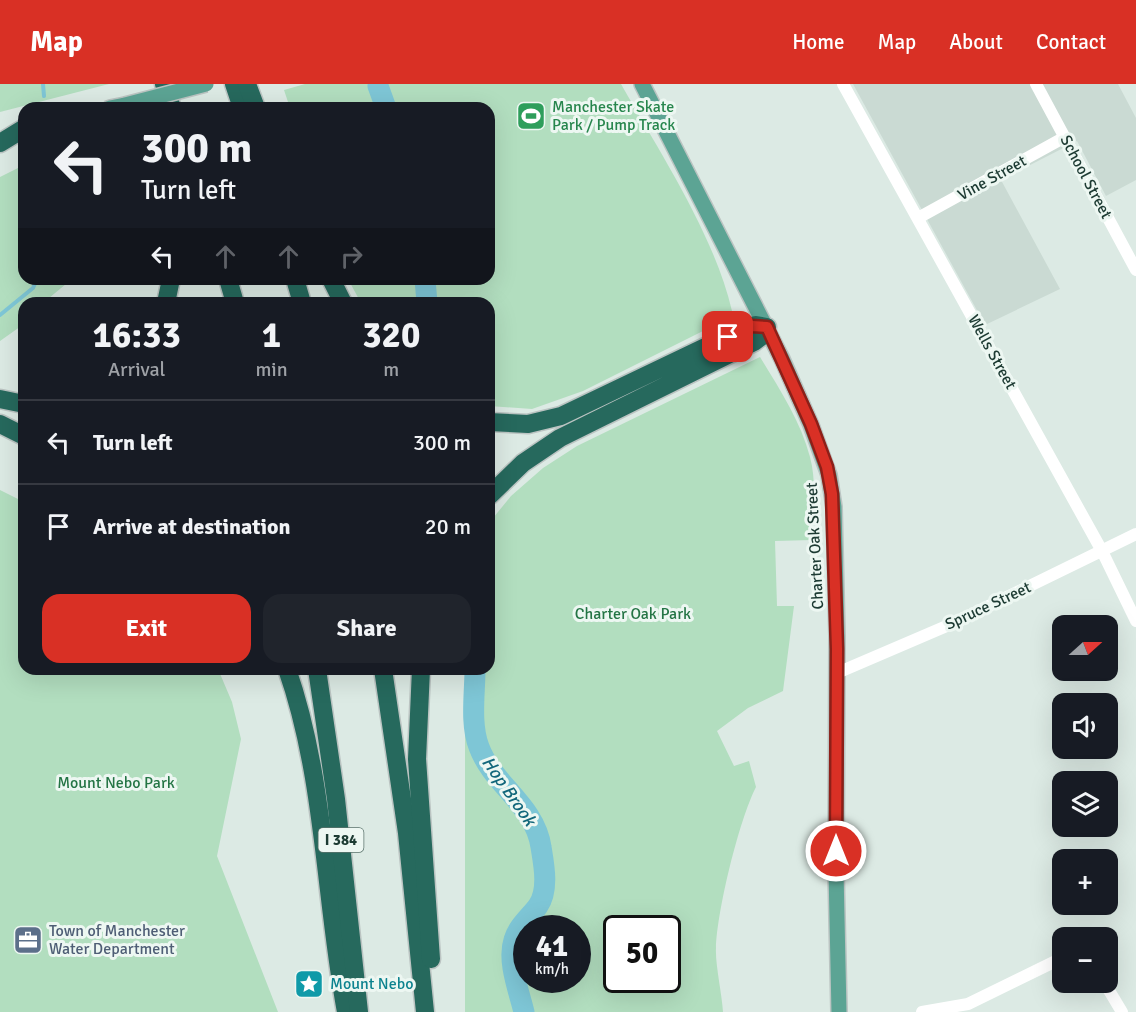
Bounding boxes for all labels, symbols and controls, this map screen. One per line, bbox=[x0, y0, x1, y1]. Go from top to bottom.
text: Map bbox=[30, 25, 83, 59]
text: Home bbox=[792, 29, 845, 55]
text: Map bbox=[878, 29, 916, 55]
text: About bbox=[949, 29, 1003, 55]
text: Contact bbox=[1036, 29, 1106, 55]
place label: Manchester Skate Park / Pump Track bbox=[552, 97, 675, 135]
sports icon: Manchester Skate Park / Pump Track bbox=[515, 100, 547, 132]
text: 300 m bbox=[141, 123, 252, 174]
icon: left bbox=[42, 126, 120, 204]
street label: School Street bbox=[1056, 132, 1117, 223]
street label: Vine Street bbox=[954, 151, 1030, 205]
text: Turn left bbox=[141, 174, 236, 207]
icon: left bbox=[146, 240, 179, 273]
icon: ahead bbox=[209, 240, 242, 273]
icon: ahead bbox=[272, 240, 305, 273]
icon: right bbox=[335, 240, 368, 273]
pin bbox=[702, 311, 753, 362]
street label: Wells Street bbox=[963, 311, 1021, 393]
text: 16:33 bbox=[93, 313, 181, 358]
text: 1 bbox=[262, 313, 281, 358]
text: 320 bbox=[362, 313, 420, 358]
icon: arrive bbox=[711, 320, 744, 353]
text: Arrival bbox=[108, 357, 165, 382]
text: min bbox=[255, 357, 288, 382]
text: m bbox=[383, 357, 399, 382]
icon: left bbox=[42, 426, 75, 459]
text: Turn left bbox=[93, 429, 173, 456]
text: 300 m bbox=[413, 429, 471, 456]
street label: Charter Oak Street bbox=[802, 482, 828, 610]
icon: arrive bbox=[42, 510, 75, 543]
text: Arrive at destination bbox=[93, 513, 290, 540]
text: 20 m bbox=[425, 513, 471, 540]
street label: Spruce Street bbox=[942, 577, 1035, 635]
button: Exit bbox=[42, 594, 251, 663]
button: Share bbox=[263, 594, 471, 663]
park label: Charter Oak Park bbox=[575, 604, 691, 624]
north arrow bbox=[1052, 615, 1118, 681]
map controls bbox=[1052, 615, 1118, 993]
button: sound bbox=[1052, 693, 1118, 759]
water label: Hop Brook bbox=[477, 752, 542, 832]
button: layers bbox=[1052, 771, 1118, 837]
park label: Mount Nebo Park bbox=[57, 773, 175, 793]
position arrow bbox=[804, 819, 868, 883]
road number: I 384 bbox=[318, 828, 364, 852]
button: + bbox=[1052, 849, 1118, 915]
speed limit sign: 50 bbox=[603, 915, 681, 993]
place label: Town of Manchester Water Department bbox=[49, 921, 185, 959]
office icon: Town of Manchester Water Department bbox=[12, 924, 44, 956]
button: − bbox=[1052, 927, 1118, 993]
text: 41 bbox=[536, 928, 568, 965]
text: km/h bbox=[535, 960, 569, 978]
place icon: Mount Nebo bbox=[293, 968, 325, 1000]
place label: Mount Nebo bbox=[330, 974, 413, 994]

